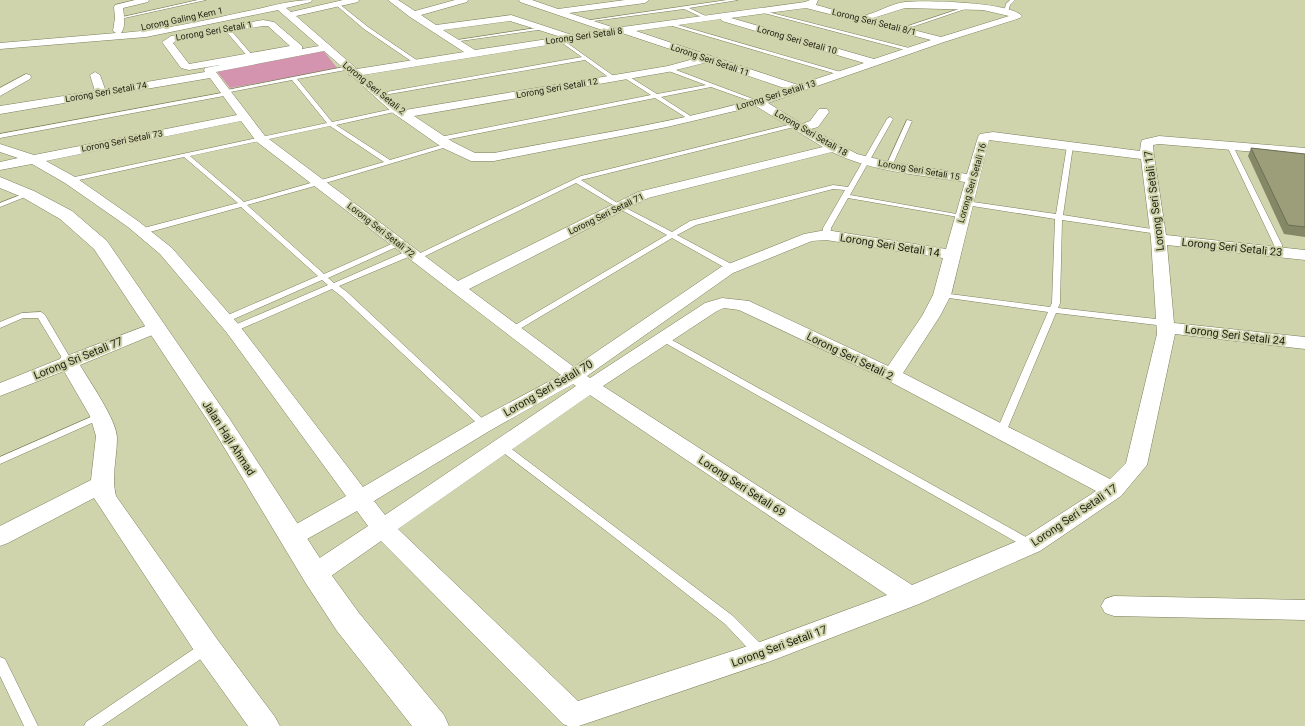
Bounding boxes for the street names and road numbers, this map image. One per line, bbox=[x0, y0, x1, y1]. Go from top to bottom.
street label: Lorong Galing Kem 1 bbox=[140, 5, 224, 33]
street label: Lorong Seri Setali 8/1 bbox=[831, 7, 917, 37]
street label: Lorong Seri Setali 1 bbox=[175, 19, 253, 43]
street label: Lorong Seri Setali 10 bbox=[756, 24, 838, 56]
street label: Lorong Seri Setali 8 bbox=[545, 26, 623, 46]
street label: Lorong Seri Setali 11 bbox=[669, 42, 751, 78]
street label: Lorong Seri Setali 2 bbox=[341, 60, 407, 116]
street label: Lorong Seri Setali 12 bbox=[515, 76, 599, 100]
street label: Lorong Seri Setali 13 bbox=[735, 78, 817, 112]
street label: Lorong Seri Setali 74 bbox=[64, 80, 148, 104]
street label: Lorong Seri Setali 18 bbox=[773, 108, 849, 158]
street label: Lorong Seri Setali 73 bbox=[81, 128, 163, 154]
street label: Lorong Seri Setali 16 bbox=[956, 142, 988, 224]
street label: Lorong Seri Setali 17 bbox=[1142, 150, 1167, 252]
street label: Lorong Seri Setali 15 bbox=[877, 158, 961, 182]
street label: Lorong Seri Setali 71 bbox=[567, 191, 645, 237]
street label: Lorong Seri Setali 72 bbox=[345, 201, 417, 259]
street label: Lorong Seri Setali 14 bbox=[839, 231, 941, 260]
street label: Lorong Seri Setali 23 bbox=[1181, 236, 1283, 259]
street label: Lorong Seri Setali 24 bbox=[1184, 323, 1286, 348]
street label: Lorong Seri Setali 2 bbox=[804, 330, 895, 383]
street label: Lorong Sri Setali 77 bbox=[32, 335, 125, 382]
street label: Lorong Seri Setali 70 bbox=[501, 358, 595, 419]
street label: Jalan Haji Ahmad bbox=[200, 398, 258, 478]
street label: Lorong Seri Setali 69 bbox=[696, 453, 788, 519]
street label: Lorong Seri Setali 17 bbox=[1029, 482, 1120, 549]
street label: Lorong Seri Setali 17 bbox=[730, 623, 829, 670]

